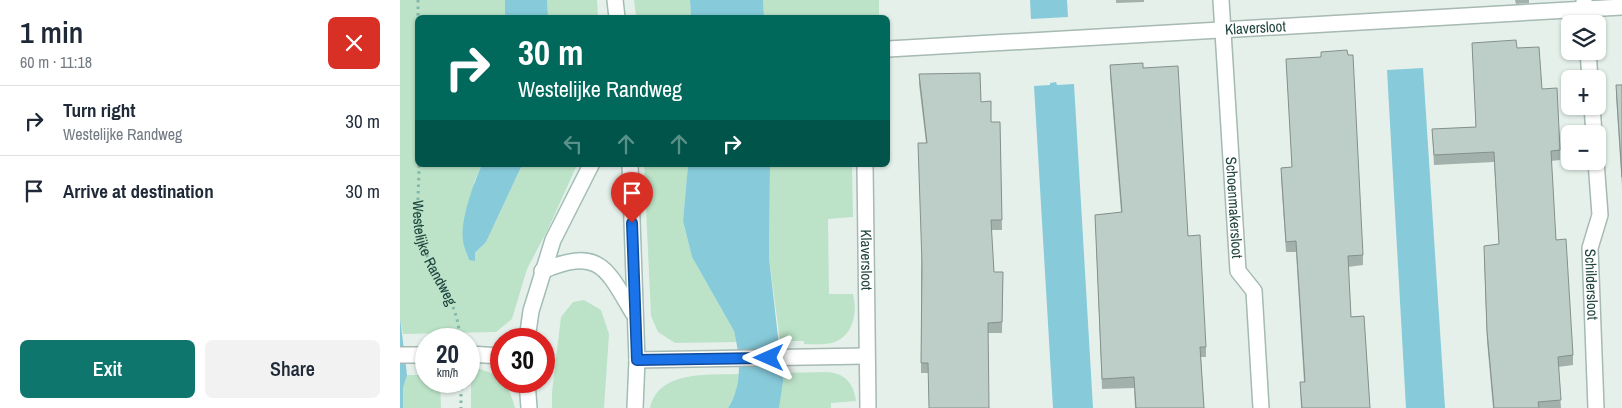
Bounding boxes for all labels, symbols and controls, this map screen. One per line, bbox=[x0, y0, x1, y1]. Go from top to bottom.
text: 1 min bbox=[20, 12, 83, 52]
street label: Klaversloot bbox=[1224, 15, 1287, 40]
map controls bbox=[1561, 15, 1606, 170]
button: layers bbox=[1561, 15, 1606, 60]
button: close bbox=[328, 17, 380, 69]
text: 30 m bbox=[518, 29, 583, 76]
icon: right bbox=[435, 35, 500, 100]
text: 60 m · 11:18 bbox=[20, 51, 92, 73]
button: + bbox=[1561, 70, 1606, 115]
text: Westelijke Randweg bbox=[518, 74, 682, 104]
text: Turn right bbox=[63, 97, 135, 123]
icon: right bbox=[20, 107, 48, 135]
text: 30 m bbox=[345, 108, 380, 134]
text: Westelijke Randweg bbox=[63, 123, 182, 145]
button: − bbox=[1561, 125, 1606, 170]
icon: left bbox=[559, 130, 587, 158]
icon: ahead bbox=[612, 130, 640, 158]
icon: ahead bbox=[665, 130, 693, 158]
icon: right bbox=[718, 130, 746, 158]
street label: Schoenmakersloot bbox=[1221, 156, 1248, 260]
pin bbox=[611, 172, 653, 223]
icon: arrive bbox=[20, 177, 48, 205]
text: Arrive at destination bbox=[63, 178, 214, 204]
text: 30 m bbox=[345, 178, 380, 204]
icon: arrive bbox=[618, 179, 646, 207]
street label: Westelijke Randweg bbox=[408, 200, 462, 309]
street label: Klaversloot bbox=[856, 229, 878, 291]
street label: Schildersloot bbox=[1580, 248, 1604, 321]
speed limit sign: 30 bbox=[490, 328, 555, 393]
position arrow bbox=[742, 331, 794, 383]
text: 20 bbox=[436, 337, 459, 371]
button: Exit bbox=[20, 340, 195, 398]
button: Share bbox=[205, 340, 380, 398]
text: km/h bbox=[437, 365, 458, 381]

